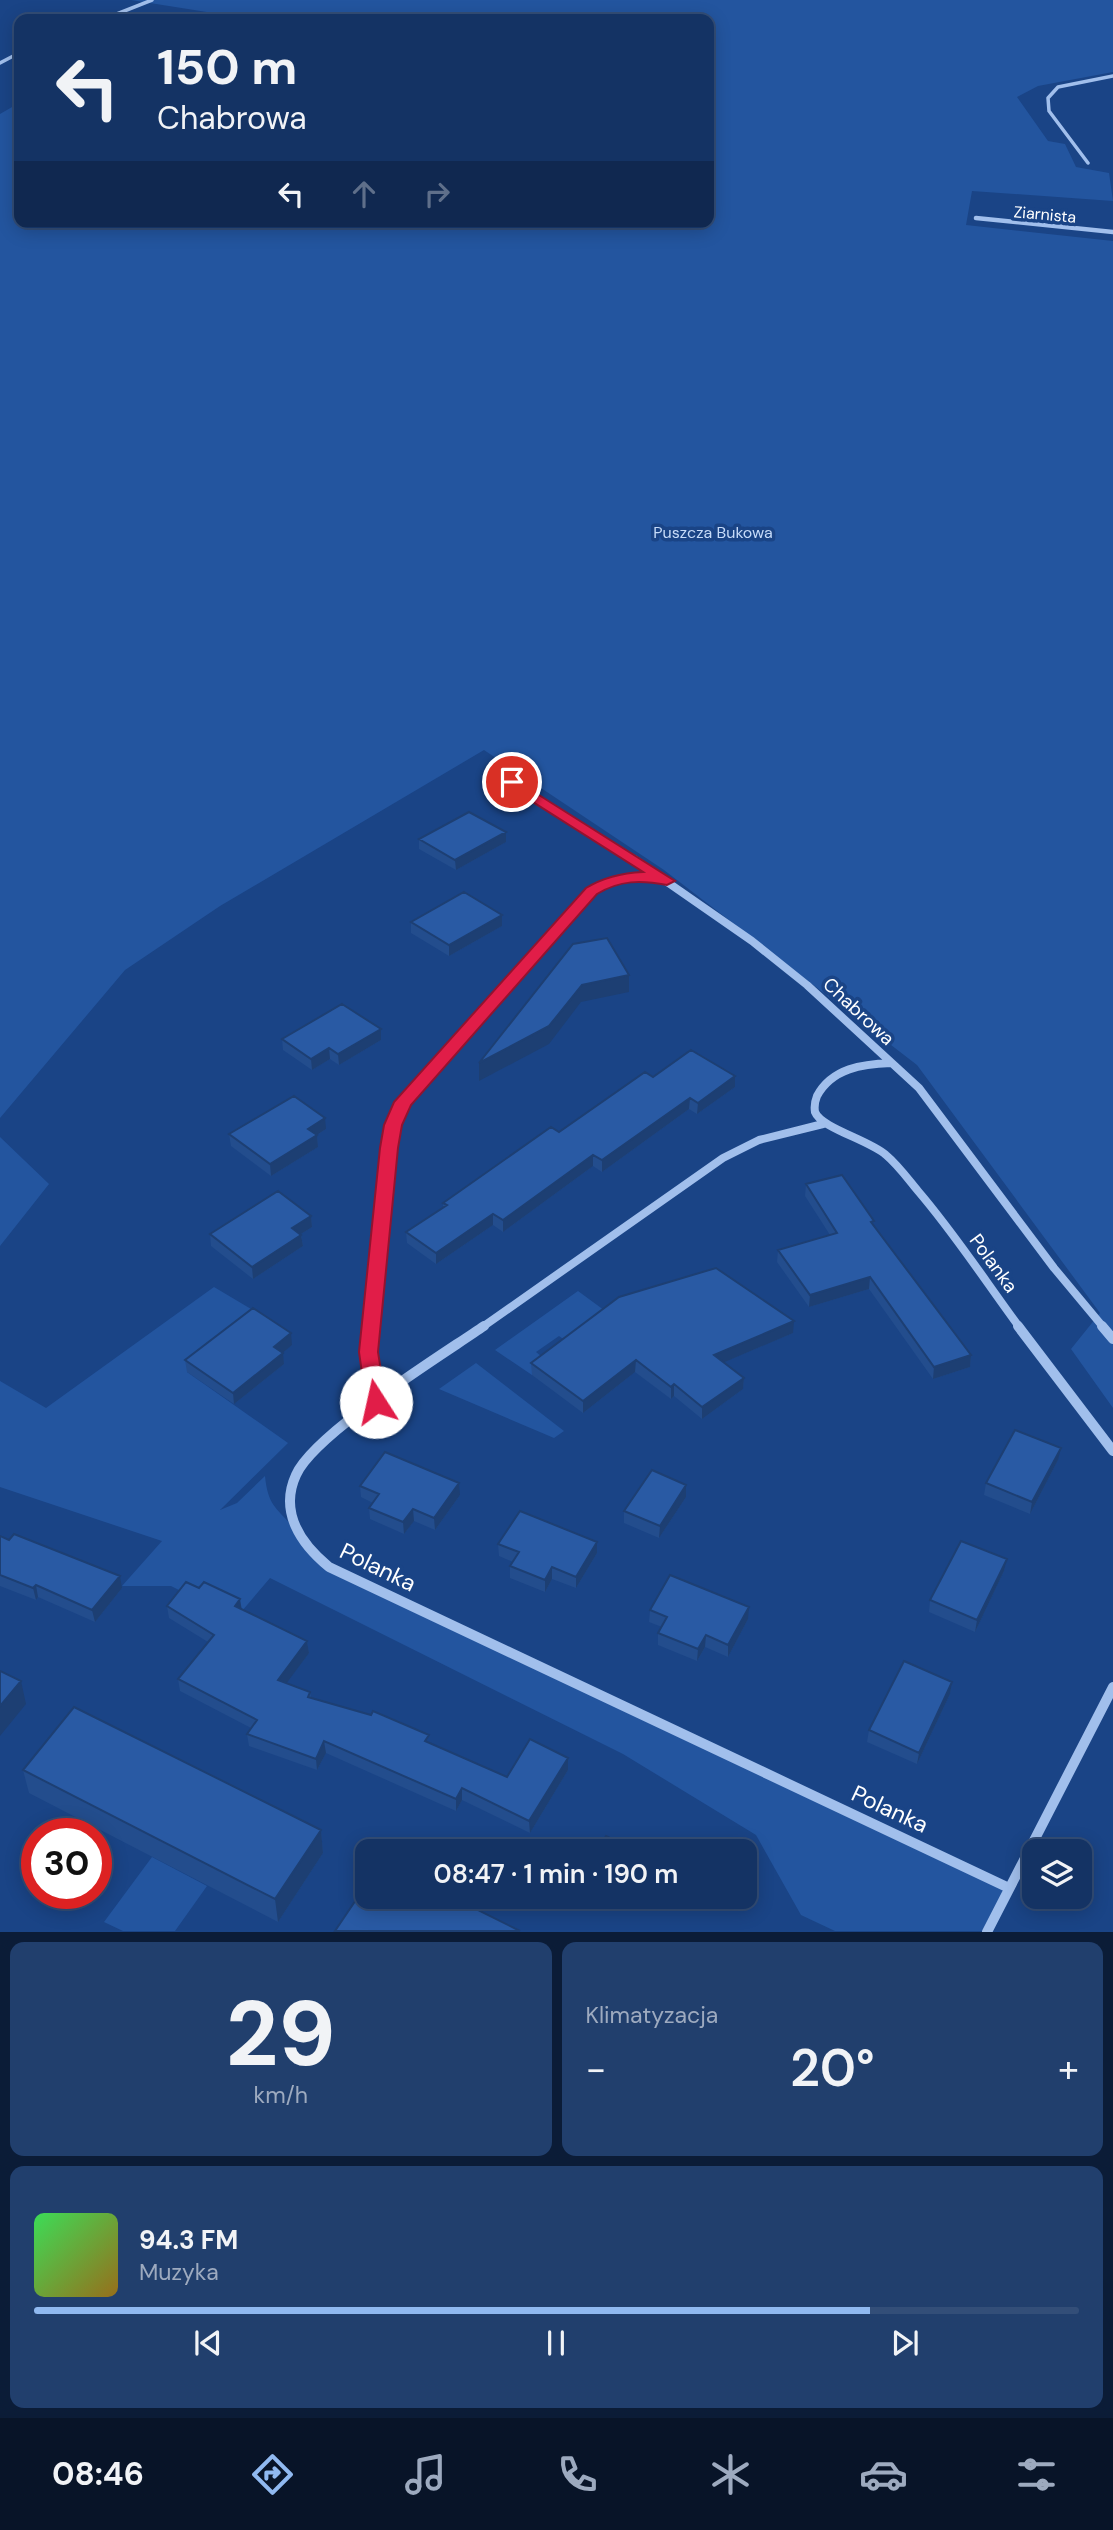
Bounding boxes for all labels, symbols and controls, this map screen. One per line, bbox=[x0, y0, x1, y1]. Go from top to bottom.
text: 150 m bbox=[157, 35, 297, 99]
icon: left bbox=[42, 42, 133, 133]
text: Chabrowa bbox=[157, 97, 307, 139]
icon: left bbox=[272, 175, 310, 213]
icon: ahead bbox=[345, 175, 383, 213]
icon: right bbox=[418, 175, 456, 213]
street label: Ziarnista bbox=[1013, 201, 1077, 228]
park label: Puszcza Bukowa bbox=[653, 522, 773, 543]
pin bbox=[482, 752, 542, 812]
icon: arrive bbox=[493, 763, 531, 801]
street label: Chabrowa bbox=[818, 972, 900, 1051]
street label: Polanka bbox=[964, 1229, 1023, 1298]
position arrow bbox=[339, 1365, 413, 1439]
street label: Polanka bbox=[335, 1536, 421, 1598]
street label: Polanka bbox=[847, 1778, 933, 1840]
speed limit sign: 30 bbox=[21, 1818, 112, 1909]
map controls bbox=[1022, 1839, 1092, 1909]
button: layers bbox=[1022, 1839, 1092, 1909]
text: 08:47 · 1 min · 190 m bbox=[434, 1857, 678, 1891]
text: 29 bbox=[226, 1975, 336, 2093]
text: Klimatyzacja bbox=[586, 2000, 718, 2030]
text: 20° bbox=[790, 2034, 875, 2102]
text: − bbox=[586, 2044, 606, 2094]
text: + bbox=[1058, 2044, 1079, 2094]
text: km/h bbox=[254, 2080, 308, 2110]
text: 94.3 FM bbox=[139, 2223, 238, 2257]
text: Muzyka bbox=[139, 2257, 219, 2287]
icon: previous bbox=[189, 2324, 227, 2362]
icon: pause bbox=[537, 2324, 575, 2362]
icon: next bbox=[886, 2324, 924, 2362]
icon: directions bbox=[248, 2450, 297, 2499]
icon: music bbox=[401, 2450, 450, 2499]
icon: phone bbox=[553, 2450, 602, 2499]
icon: climate bbox=[706, 2450, 755, 2499]
icon: car bbox=[859, 2450, 908, 2499]
icon: filters bbox=[1012, 2450, 1061, 2499]
text: 08:46 bbox=[52, 2453, 144, 2495]

